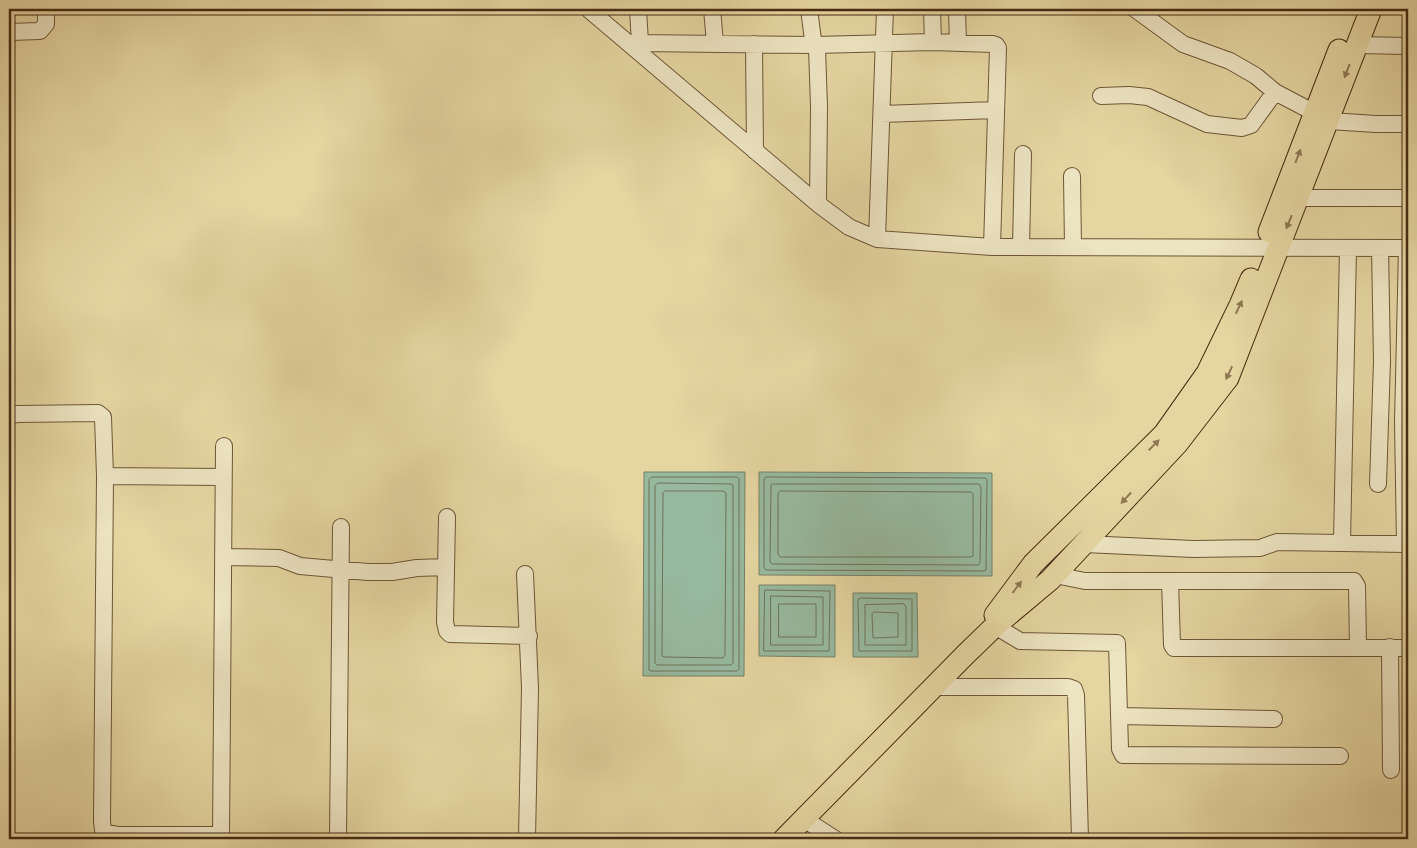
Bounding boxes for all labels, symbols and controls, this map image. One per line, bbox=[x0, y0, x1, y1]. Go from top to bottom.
one-way arrow bbox=[1343, 63, 1351, 78]
one-way arrow bbox=[1295, 149, 1303, 163]
one-way arrow bbox=[1284, 215, 1292, 229]
one-way arrow bbox=[1235, 300, 1243, 314]
one-way arrow bbox=[1225, 366, 1233, 380]
one-way arrow bbox=[1147, 439, 1159, 451]
one-way arrow bbox=[1120, 492, 1132, 504]
one-way arrow bbox=[1011, 581, 1022, 594]

